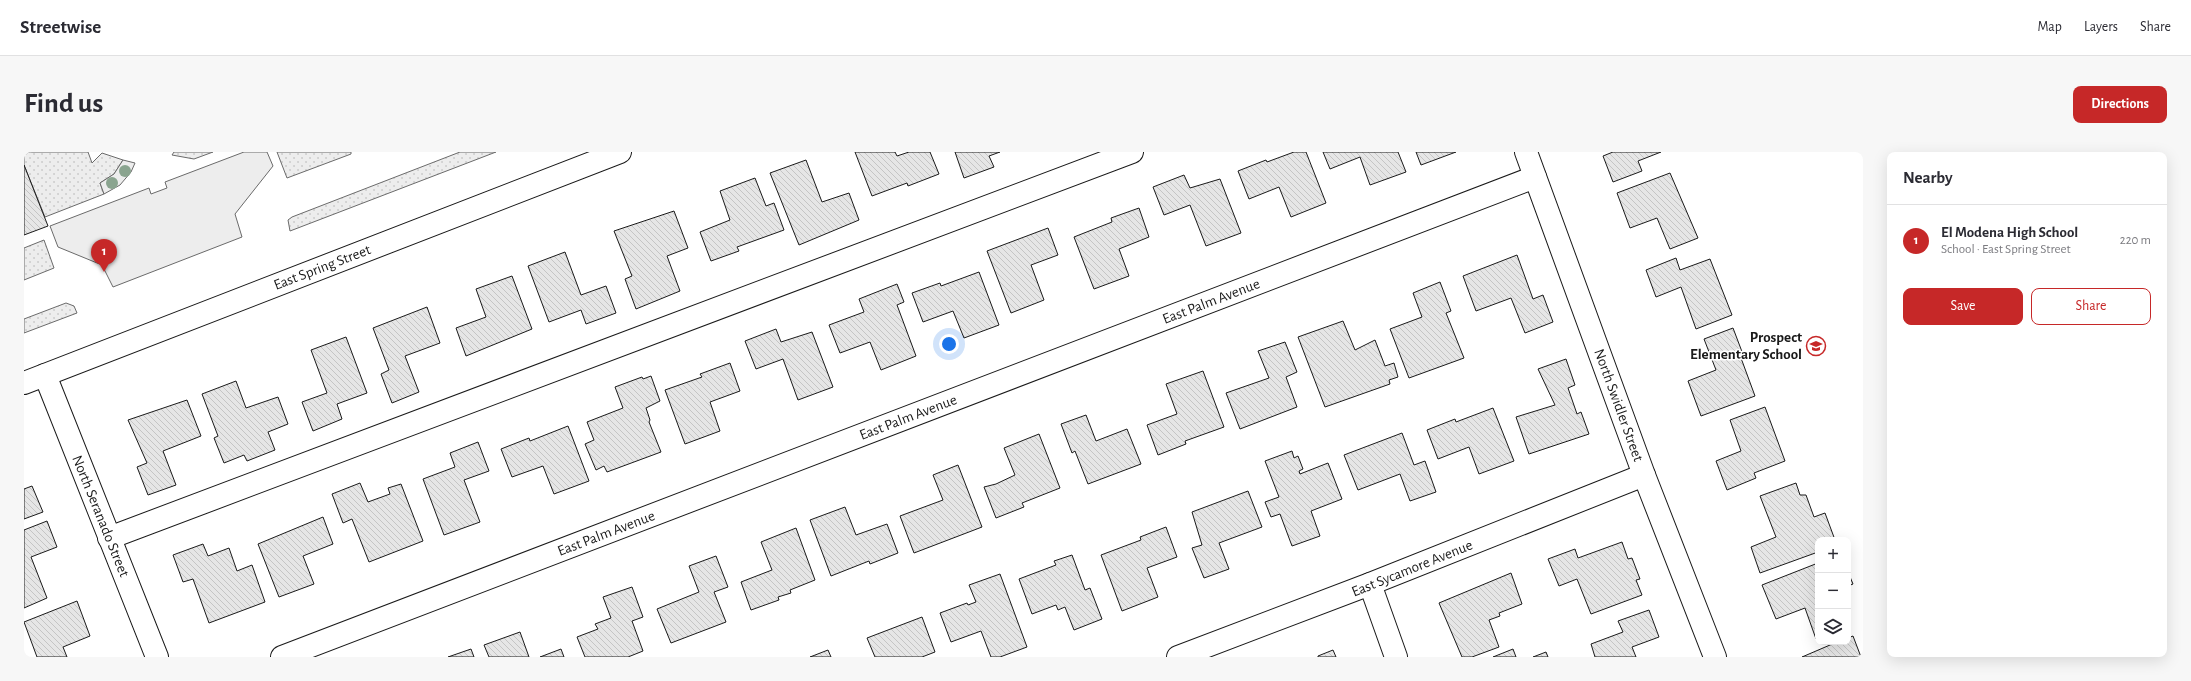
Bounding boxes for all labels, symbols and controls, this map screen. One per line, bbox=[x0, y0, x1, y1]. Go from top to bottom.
text: Streetwise bbox=[20, 18, 101, 37]
text: Map bbox=[2037, 20, 2062, 34]
text: Layers bbox=[2084, 20, 2118, 34]
text: Share bbox=[2140, 20, 2171, 34]
button: Directions bbox=[2073, 86, 2167, 123]
text: Find us bbox=[24, 90, 103, 118]
text: Nearby bbox=[1903, 169, 1953, 186]
text: El Modena High School bbox=[1941, 225, 2078, 240]
text: 1 bbox=[1914, 234, 1918, 247]
text: 220 m bbox=[2120, 234, 2151, 247]
pin: 1 bbox=[91, 239, 117, 272]
street label: East Spring Street bbox=[272, 242, 373, 293]
text: School · East Spring Street bbox=[1941, 243, 2071, 256]
street label: East Palm Avenue bbox=[1160, 276, 1262, 327]
button: Save bbox=[1903, 288, 2023, 325]
button: Share bbox=[2031, 288, 2151, 325]
place label: Prospect Elementary School bbox=[1690, 330, 1802, 362]
your location bbox=[939, 334, 959, 354]
school or university icon: Prospect Elementary School bbox=[1805, 335, 1827, 357]
street label: North Swidler Street bbox=[1591, 347, 1646, 464]
street label: East Palm Avenue bbox=[857, 392, 959, 443]
street label: North Seranado Street bbox=[69, 453, 132, 579]
street label: East Palm Avenue bbox=[555, 508, 657, 559]
street label: East Sycamore Avenue bbox=[1349, 537, 1475, 600]
map controls bbox=[1815, 537, 1851, 645]
button: + bbox=[1815, 537, 1851, 573]
button: − bbox=[1815, 573, 1851, 609]
button: layers bbox=[1815, 609, 1851, 645]

